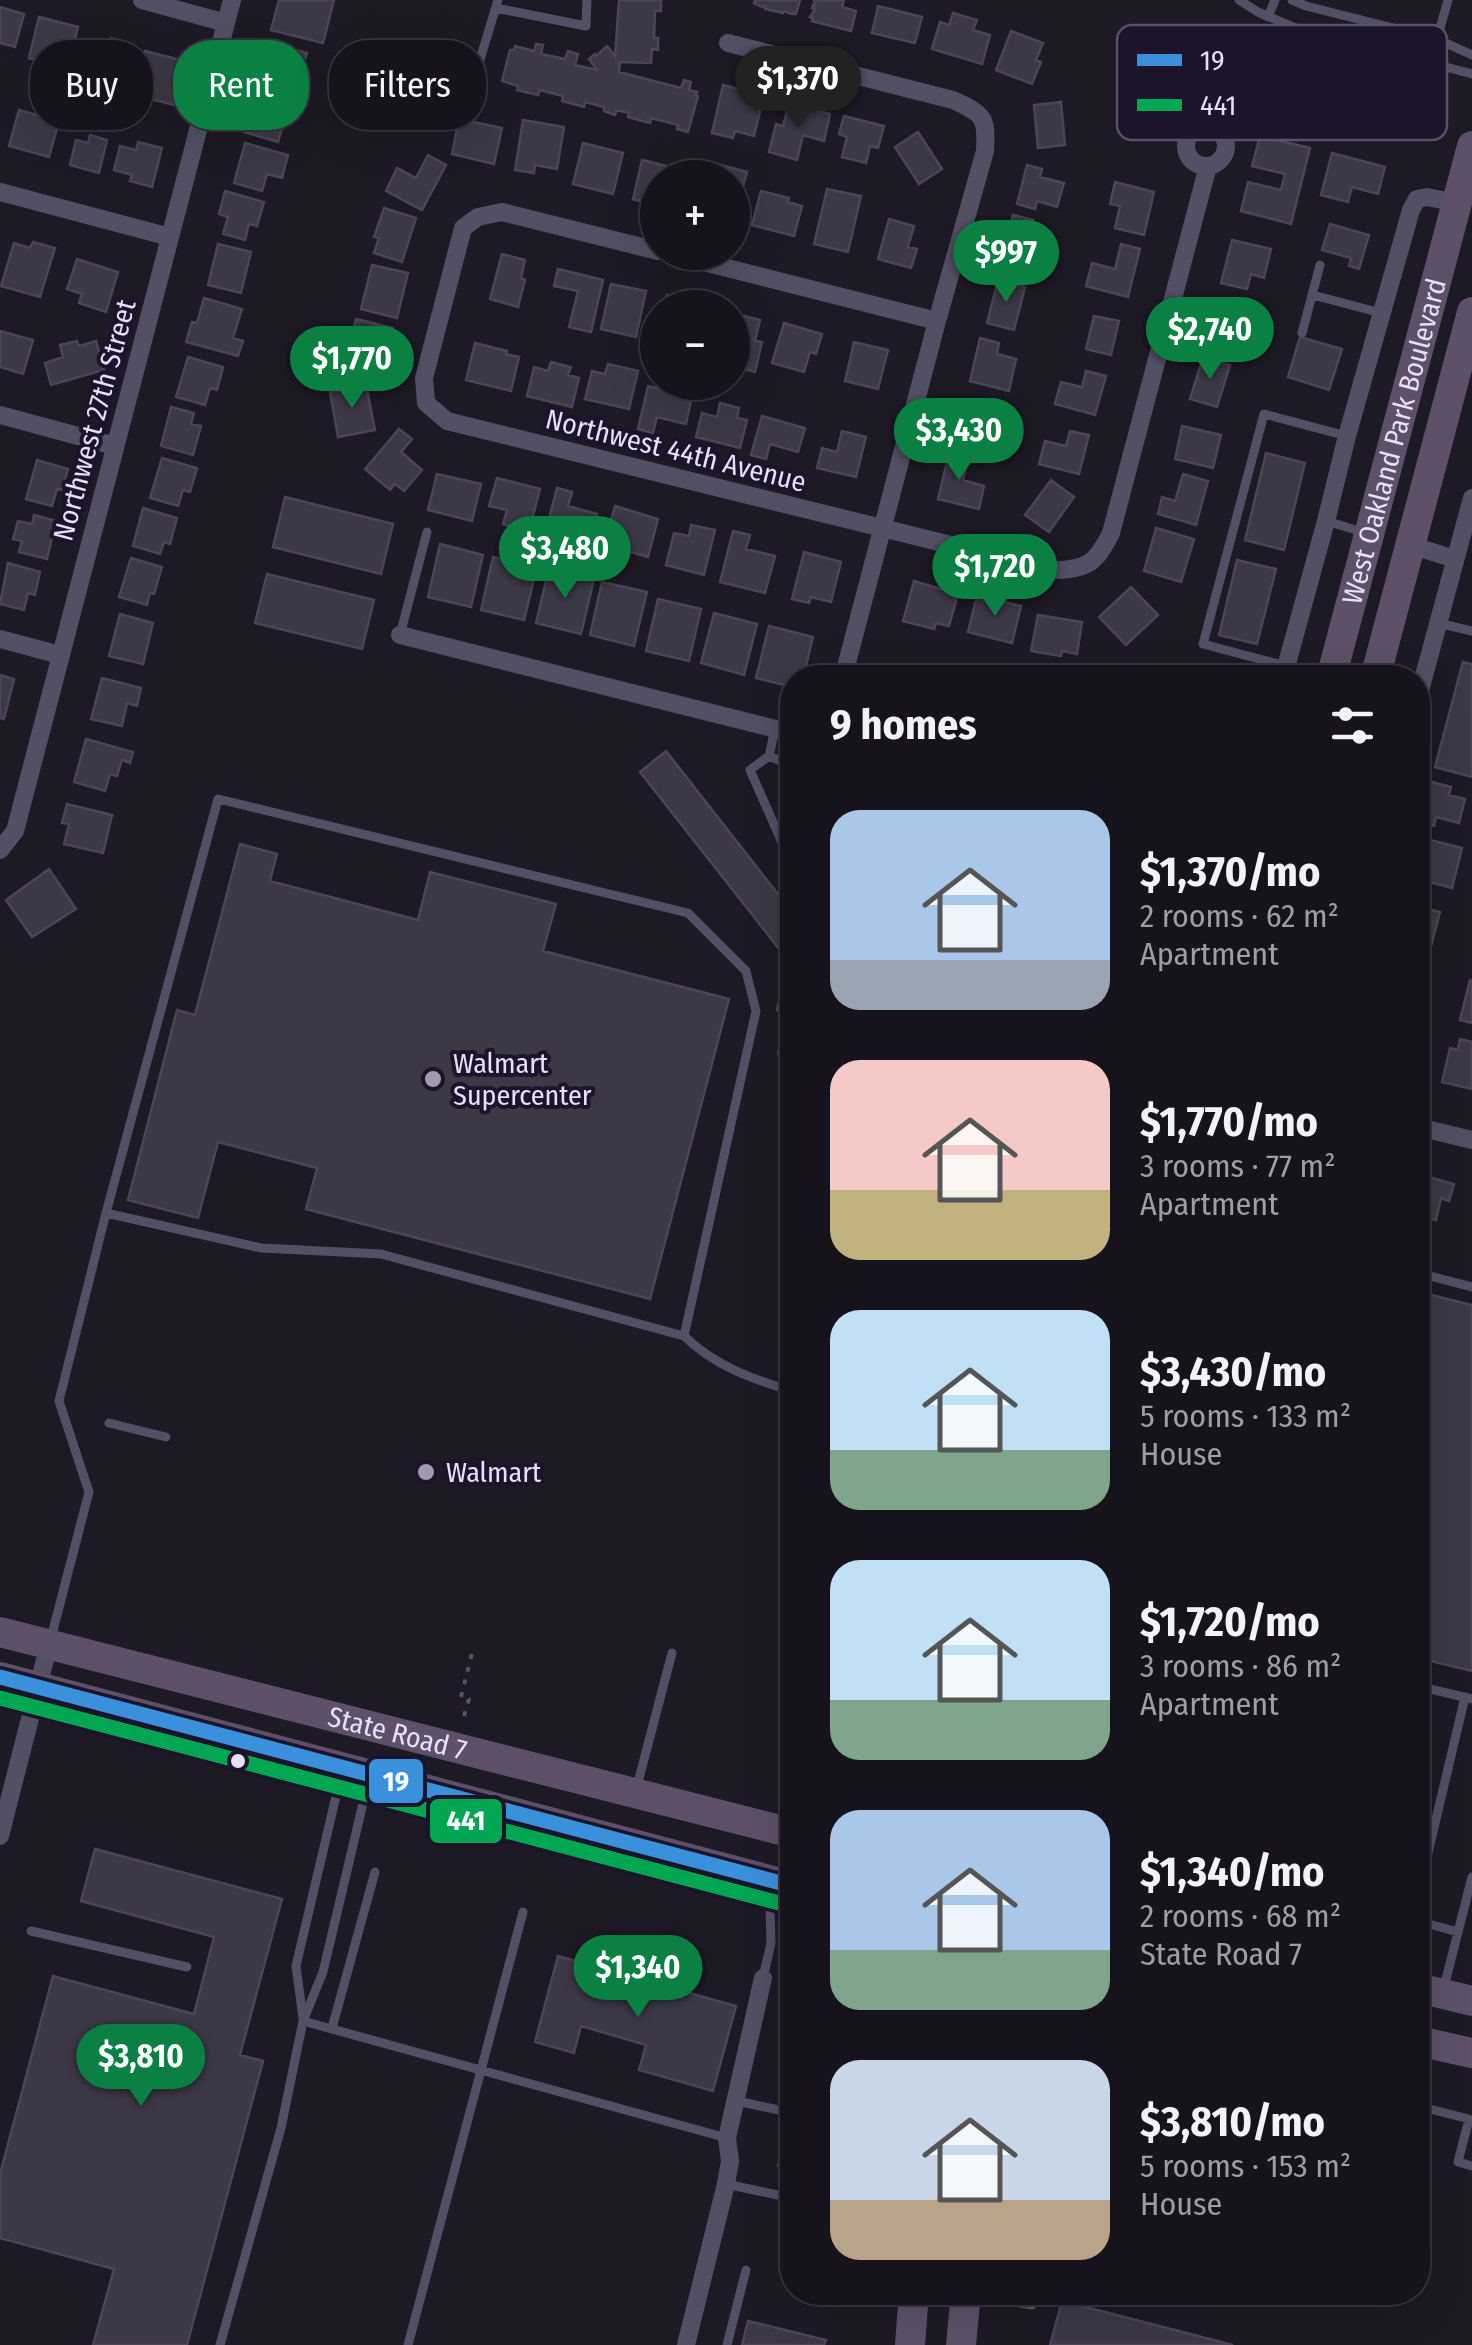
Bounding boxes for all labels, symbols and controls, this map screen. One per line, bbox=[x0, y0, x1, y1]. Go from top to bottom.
legend bbox=[1117, 25, 1447, 140]
chip: Buy bbox=[30, 40, 153, 130]
chip: Rent bbox=[173, 40, 309, 130]
chip: Filters bbox=[329, 40, 486, 130]
text: 19 bbox=[1200, 44, 1225, 77]
pin: $1,370 bbox=[717, 46, 879, 131]
text: $1,370 bbox=[757, 59, 839, 97]
text: 441 bbox=[1200, 89, 1237, 122]
map controls bbox=[640, 160, 750, 400]
button: + bbox=[640, 160, 750, 270]
pin: $997 bbox=[947, 220, 1065, 305]
text: $997 bbox=[975, 233, 1037, 271]
street label: West Oakland Park Boulevard bbox=[1335, 275, 1453, 608]
button: − bbox=[640, 290, 750, 400]
street label: Northwest 27th Street bbox=[46, 295, 143, 544]
pin: $2,740 bbox=[1129, 297, 1291, 382]
text: $2,740 bbox=[1168, 310, 1252, 348]
pin: $1,770 bbox=[271, 326, 433, 411]
text: $1,770 bbox=[312, 339, 392, 377]
pin: $3,430 bbox=[878, 398, 1040, 483]
street label: Northwest 44th Avenue bbox=[542, 402, 809, 499]
text: $3,430 bbox=[916, 411, 1002, 449]
pin: $3,480 bbox=[484, 516, 646, 601]
text: $3,480 bbox=[521, 529, 609, 567]
pin: $1,720 bbox=[914, 534, 1076, 619]
text: $1,720 bbox=[954, 547, 1036, 585]
icon: filters bbox=[1325, 698, 1380, 753]
text: 9 homes bbox=[830, 700, 977, 750]
text: $1,370/mo bbox=[1140, 847, 1320, 897]
icon: home bbox=[910, 850, 1030, 970]
text: 2 rooms · 62 m² bbox=[1140, 897, 1339, 935]
text: Apartment bbox=[1140, 935, 1279, 973]
place label: Walmart Supercenter bbox=[453, 1047, 592, 1112]
marker: Walmart Supercenter bbox=[422, 1068, 444, 1090]
text: $1,770/mo bbox=[1140, 1097, 1318, 1147]
icon: home bbox=[910, 1100, 1030, 1220]
text: 3 rooms · 77 m² bbox=[1140, 1147, 1336, 1185]
text: Apartment bbox=[1140, 1185, 1279, 1223]
text: $3,430/mo bbox=[1140, 1347, 1326, 1397]
icon: home bbox=[910, 1350, 1030, 1470]
text: 5 rooms · 133 m² bbox=[1140, 1397, 1351, 1435]
text: House bbox=[1140, 1435, 1222, 1473]
place label: Walmart bbox=[446, 1456, 542, 1489]
marker: Walmart bbox=[415, 1461, 437, 1483]
text: $1,720/mo bbox=[1140, 1597, 1320, 1647]
icon: home bbox=[910, 1600, 1030, 1720]
text: 3 rooms · 86 m² bbox=[1140, 1647, 1341, 1685]
text: Apartment bbox=[1140, 1685, 1279, 1723]
street label: State Road 7 bbox=[324, 1700, 470, 1767]
unlabelled marker bbox=[228, 1751, 248, 1771]
line badge: 19 bbox=[367, 1757, 425, 1805]
text: 19 bbox=[383, 1765, 409, 1798]
line badge: 441 bbox=[428, 1797, 504, 1845]
text: 441 bbox=[447, 1804, 485, 1837]
text: $1,340/mo bbox=[1140, 1847, 1325, 1897]
icon: home bbox=[910, 1850, 1030, 1970]
text: 2 rooms · 68 m² bbox=[1140, 1897, 1341, 1935]
pin: $1,340 bbox=[557, 1935, 719, 2020]
text: State Road 7 bbox=[1140, 1935, 1302, 1973]
text: $1,340 bbox=[595, 1948, 681, 1986]
pin: $3,810 bbox=[60, 2024, 222, 2109]
text: $3,810 bbox=[98, 2037, 184, 2075]
text: $3,810/mo bbox=[1140, 2097, 1325, 2147]
icon: home bbox=[910, 2100, 1030, 2220]
text: 5 rooms · 153 m² bbox=[1140, 2147, 1351, 2185]
text: House bbox=[1140, 2185, 1222, 2223]

